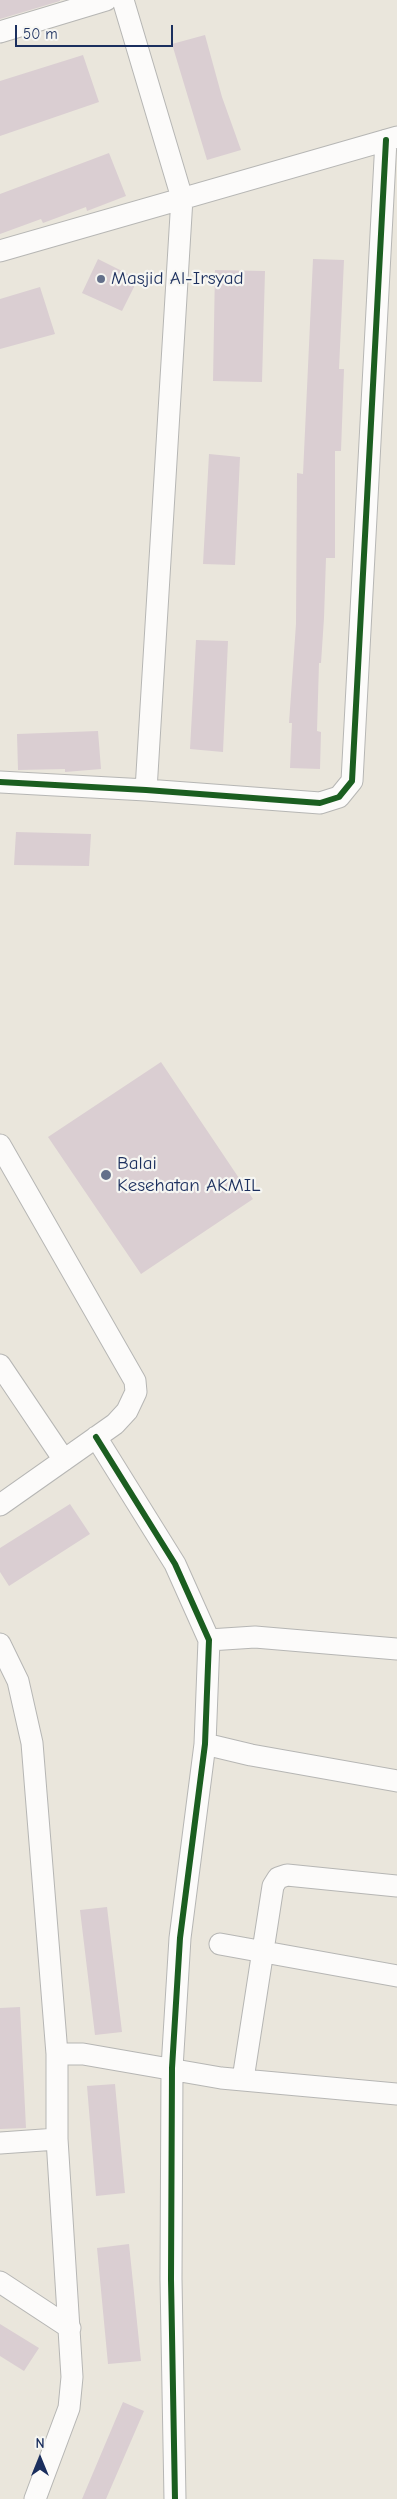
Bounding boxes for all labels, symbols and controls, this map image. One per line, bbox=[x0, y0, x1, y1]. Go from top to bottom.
scale bar bbox=[18, 15, 175, 47]
text: 50 m bbox=[23, 25, 58, 43]
place label: Masjid Al-Irsyad bbox=[111, 268, 244, 290]
marker: Masjid Al-Irsyad bbox=[95, 273, 107, 285]
place label: Balai Kesehatan AKMIL bbox=[117, 1153, 261, 1197]
marker: Balai Kesehatan AKMIL bbox=[99, 1168, 113, 1182]
north arrow bbox=[15, 2434, 65, 2484]
text: N bbox=[35, 2435, 45, 2452]

